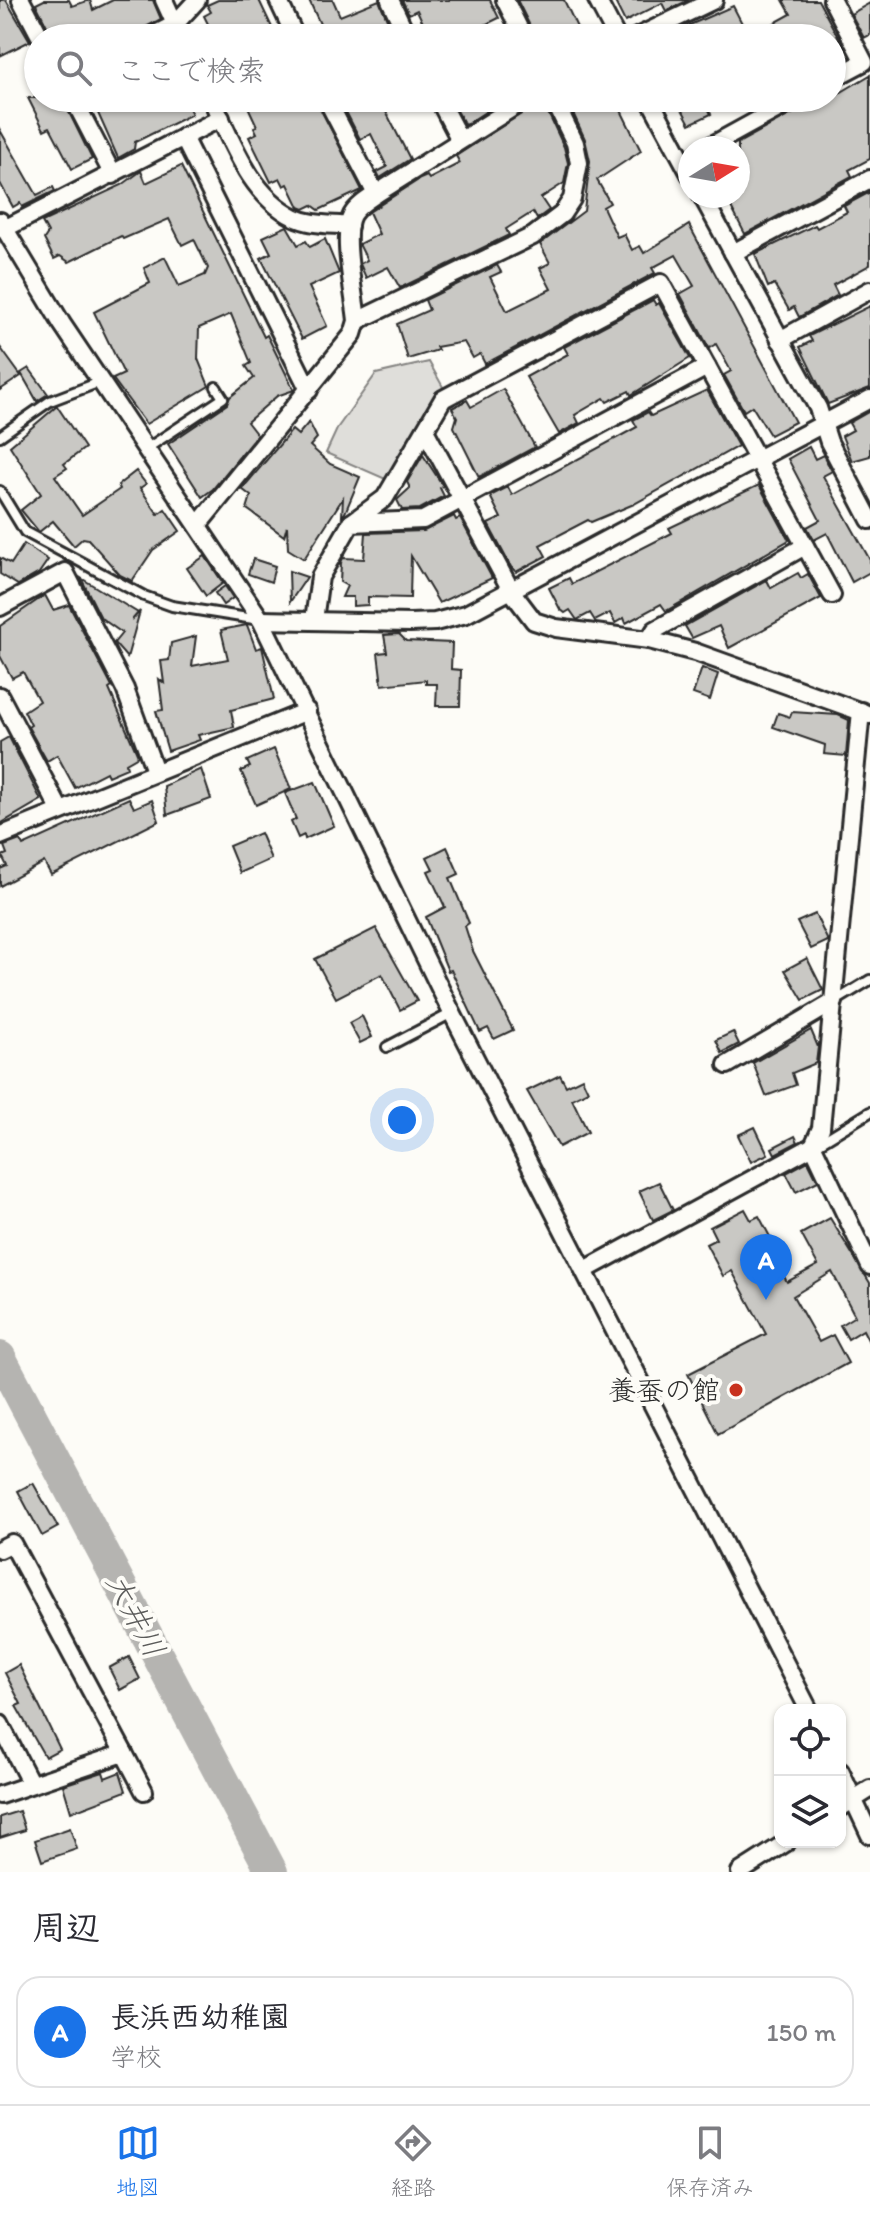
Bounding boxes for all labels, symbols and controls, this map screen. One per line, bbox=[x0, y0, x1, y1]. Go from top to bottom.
search box bbox=[24, 24, 846, 112]
icon: search bbox=[52, 46, 96, 90]
text: ここで検索 bbox=[116, 52, 266, 89]
north arrow bbox=[678, 136, 750, 208]
your location bbox=[382, 1100, 422, 1140]
pin: A bbox=[740, 1234, 792, 1300]
place label: 養蚕の館 bbox=[608, 1373, 720, 1407]
marker: 養蚕の館 bbox=[727, 1381, 745, 1399]
water label: 大井川 bbox=[99, 1567, 173, 1663]
map controls bbox=[774, 1704, 846, 1848]
button: locate bbox=[774, 1704, 846, 1776]
button: layers bbox=[774, 1776, 846, 1848]
text: 周辺 bbox=[32, 1907, 100, 1948]
text: 長浜西幼稚園 bbox=[110, 1998, 290, 2035]
text: A bbox=[52, 2016, 68, 2048]
text: 150 m bbox=[767, 2016, 836, 2048]
text: 学校 bbox=[110, 2041, 162, 2073]
tab: 地図 bbox=[116, 2121, 160, 2201]
tab: 経路 bbox=[391, 2121, 435, 2201]
tab: 保存済み bbox=[666, 2121, 754, 2201]

